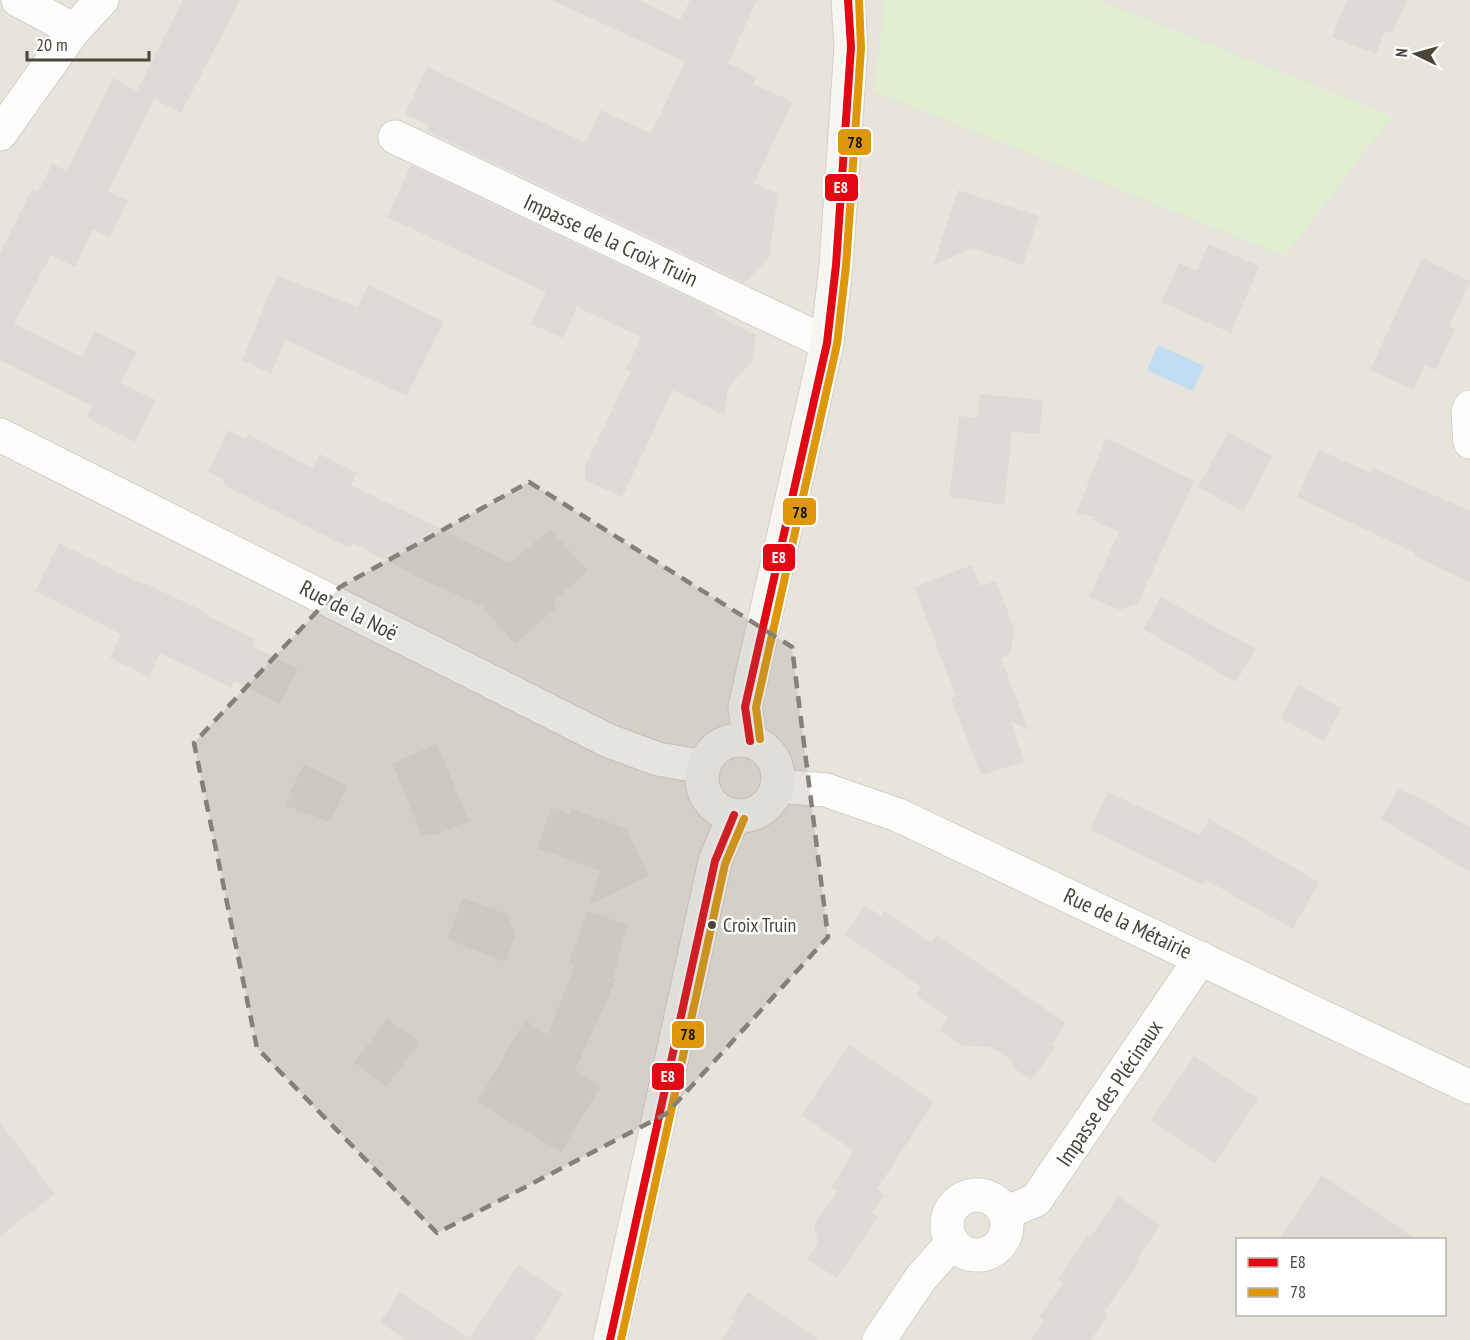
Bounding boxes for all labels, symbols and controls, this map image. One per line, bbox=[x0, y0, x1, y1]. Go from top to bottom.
scale bar bbox=[27, 24, 148, 62]
north arrow bbox=[1386, 24, 1446, 84]
text: 20 m bbox=[36, 33, 68, 56]
text: N bbox=[1391, 48, 1411, 58]
line badge: 78 bbox=[837, 128, 872, 156]
text: 78 bbox=[847, 132, 863, 152]
line badge: E8 bbox=[824, 173, 859, 202]
text: E8 bbox=[834, 177, 848, 197]
street label: Impasse de la Croix Truin bbox=[519, 187, 703, 293]
line badge: 78 bbox=[782, 497, 817, 526]
text: 78 bbox=[792, 502, 808, 522]
line badge: E8 bbox=[762, 543, 796, 572]
text: E8 bbox=[772, 547, 786, 567]
street label: Rue de la Noë bbox=[295, 573, 403, 647]
street label: Rue de la Métairie bbox=[1059, 881, 1197, 965]
place label: Croix Truin bbox=[723, 912, 796, 938]
marker: Croix Truin bbox=[706, 919, 718, 931]
street label: Impasse des Plécinaux bbox=[1050, 1014, 1168, 1172]
line badge: 78 bbox=[671, 1020, 705, 1049]
text: 78 bbox=[680, 1024, 696, 1044]
line badge: E8 bbox=[651, 1062, 685, 1091]
text: E8 bbox=[661, 1066, 675, 1086]
legend bbox=[1236, 1238, 1446, 1316]
text: E8 bbox=[1290, 1250, 1306, 1273]
text: 78 bbox=[1290, 1280, 1306, 1303]

